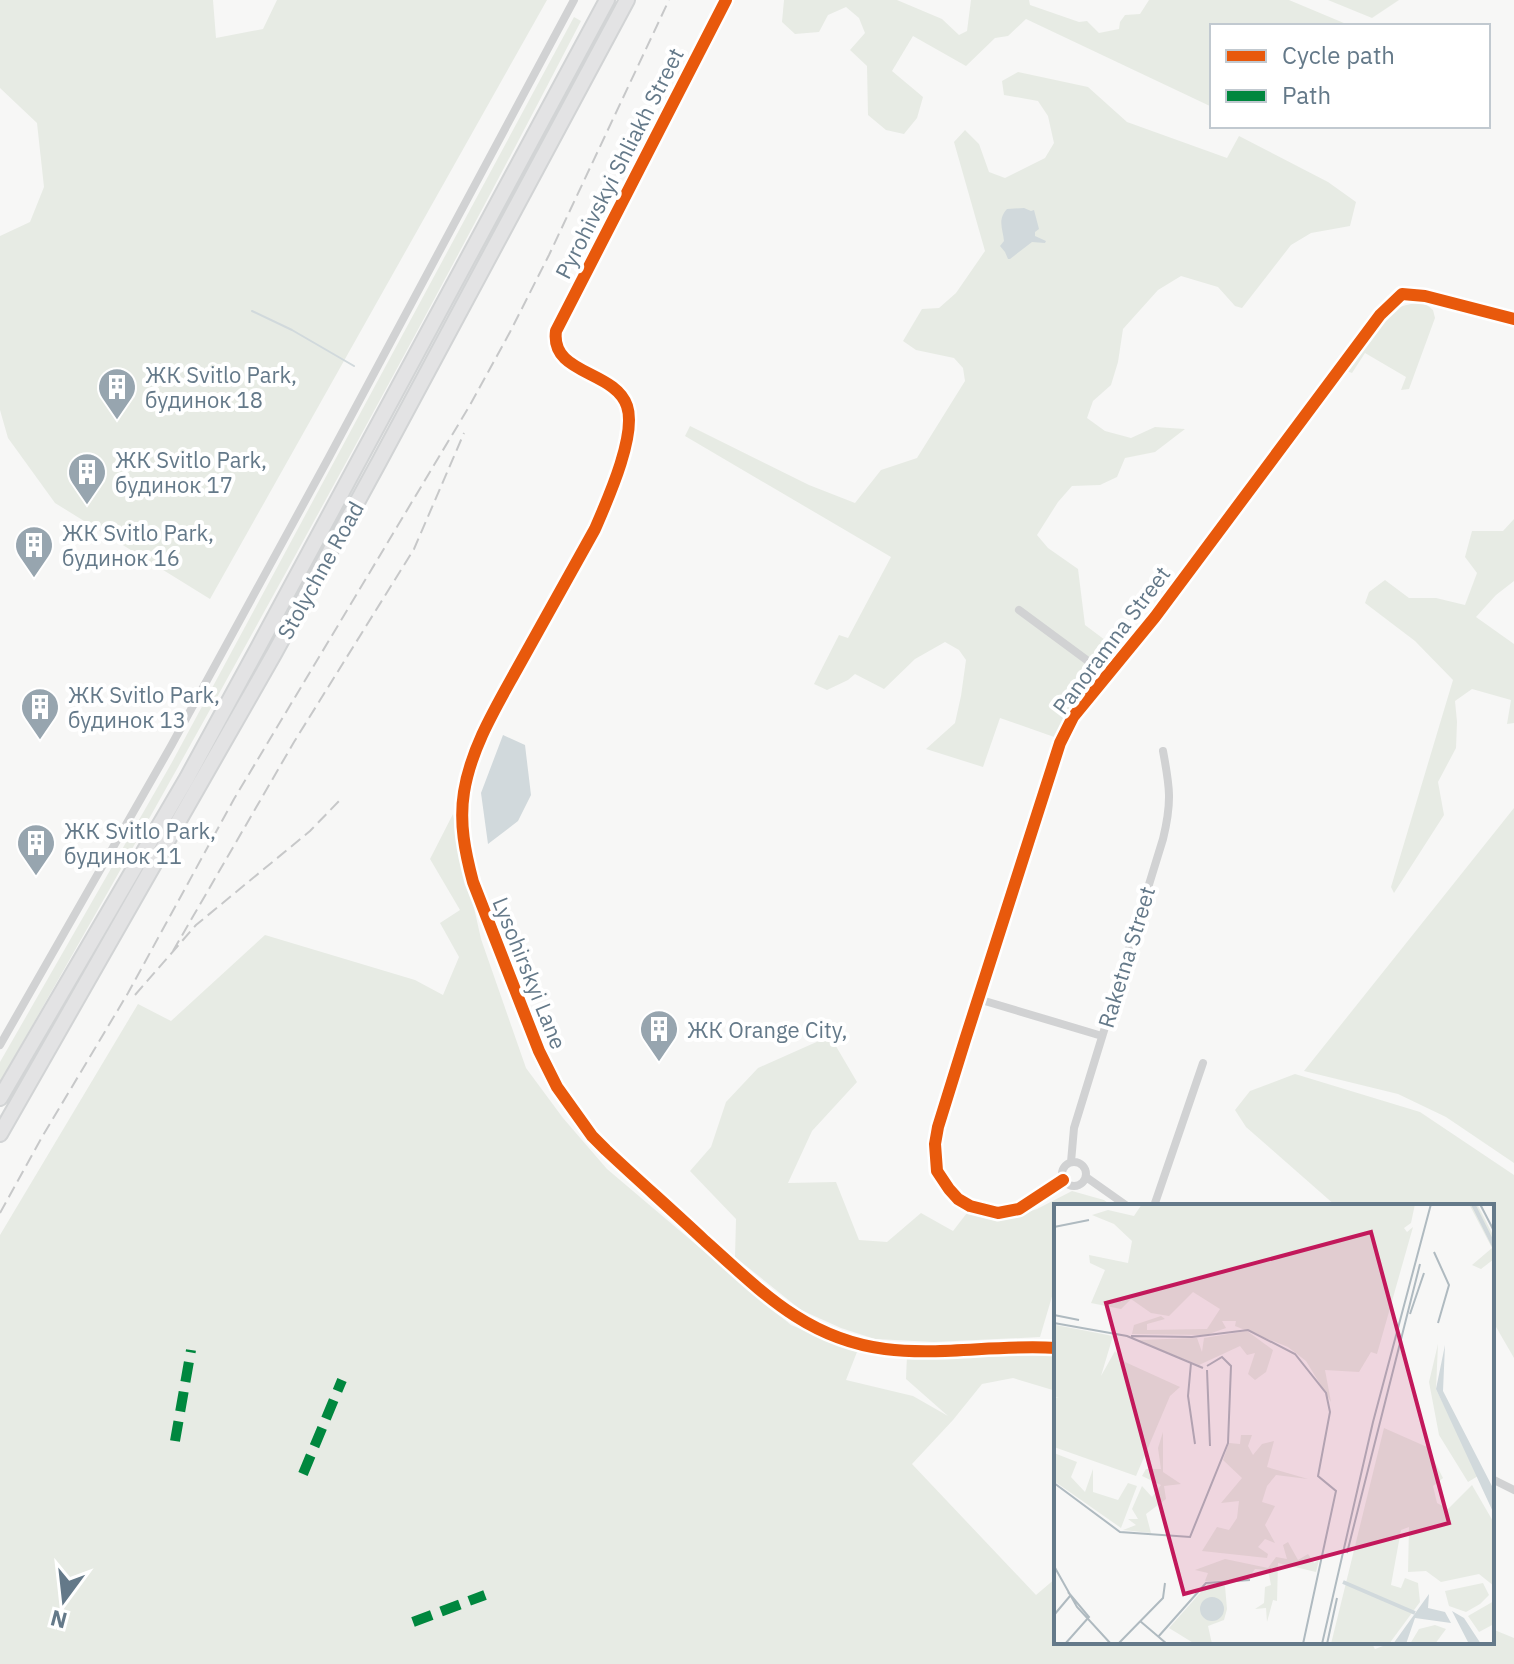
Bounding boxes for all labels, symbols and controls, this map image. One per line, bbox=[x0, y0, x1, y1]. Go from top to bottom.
legend bbox=[1210, 24, 1490, 128]
text: Cycle path bbox=[1282, 39, 1395, 71]
street label: Pyrohivskyi Shliakh Street bbox=[548, 43, 690, 283]
text: Path bbox=[1282, 79, 1331, 111]
place label: ЖК Svitlo Park, будинок 18 bbox=[145, 360, 297, 414]
building icon: ЖК Svitlo Park, будинок 18 bbox=[96, 366, 138, 421]
place label: ЖК Svitlo Park, будинок 17 bbox=[115, 445, 267, 499]
building icon: ЖК Svitlo Park, будинок 17 bbox=[66, 451, 108, 506]
street label: Stolychne Road bbox=[270, 496, 370, 644]
place label: ЖК Svitlo Park, будинок 16 bbox=[62, 518, 214, 572]
building icon: ЖК Svitlo Park, будинок 16 bbox=[13, 524, 55, 579]
street label: Panoramna Street bbox=[1046, 560, 1176, 720]
place label: ЖК Svitlo Park, будинок 13 bbox=[68, 680, 220, 734]
building icon: ЖК Svitlo Park, будинок 13 bbox=[19, 686, 61, 741]
place label: ЖК Svitlo Park, будинок 11 bbox=[64, 816, 216, 870]
building icon: ЖК Svitlo Park, будинок 11 bbox=[15, 822, 57, 877]
street label: Raketna Street bbox=[1091, 883, 1161, 1031]
street label: Lysohirskyi Lane bbox=[486, 893, 574, 1053]
building icon: ЖК Orange City, bbox=[638, 1008, 680, 1063]
place label: ЖК Orange City, bbox=[687, 1015, 847, 1044]
inset map bbox=[1054, 1204, 1494, 1644]
north arrow bbox=[24, 1560, 104, 1640]
text: N bbox=[47, 1604, 70, 1636]

